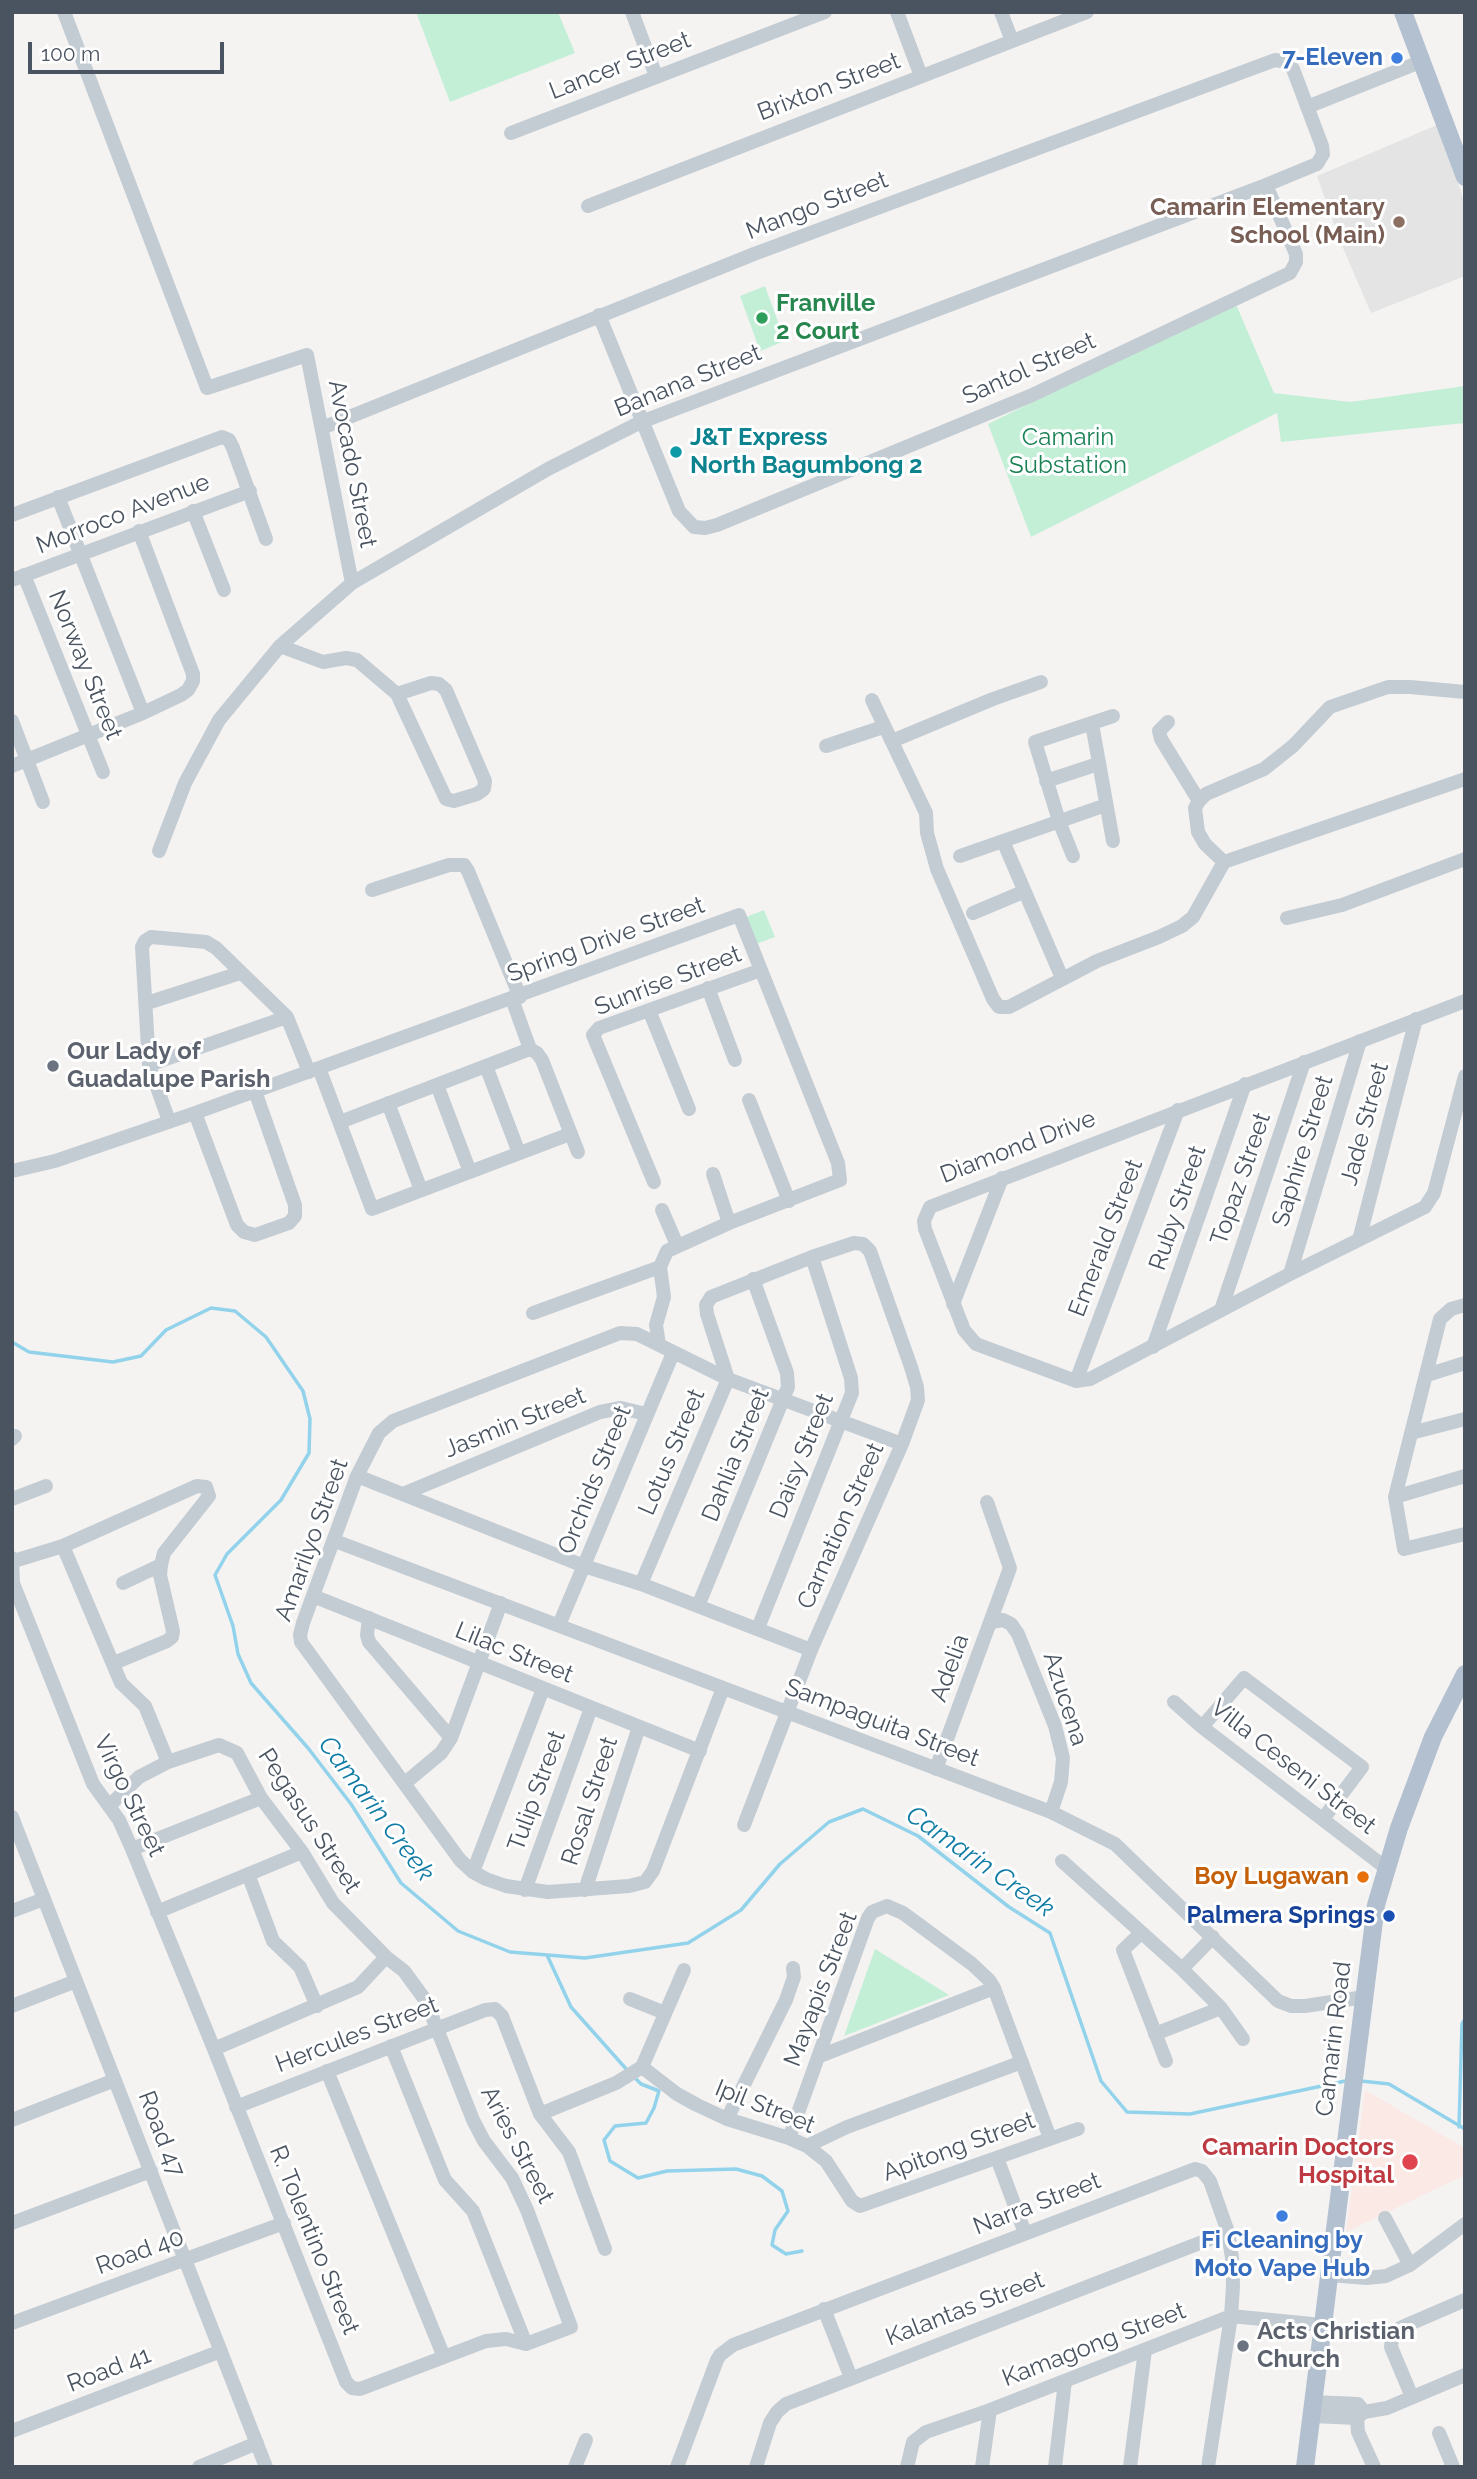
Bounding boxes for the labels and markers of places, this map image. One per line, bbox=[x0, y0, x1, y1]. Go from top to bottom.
place label: 7-Eleven bbox=[1282, 44, 1383, 72]
marker: 7-Eleven bbox=[1389, 50, 1405, 66]
place label: Camarin Elementary School (Main) bbox=[1150, 194, 1385, 250]
marker: Camarin Elementary School (Main) bbox=[1391, 214, 1407, 230]
place label: Franville 2 Court bbox=[776, 290, 875, 346]
marker: Franville 2 Court bbox=[754, 310, 770, 326]
place label: J&T Express North Bagumbong 2 bbox=[690, 424, 923, 480]
marker: J&T Express North Bagumbong 2 bbox=[668, 444, 684, 460]
place label: Our Lady of Guadalupe Parish bbox=[67, 1038, 270, 1094]
marker: Our Lady of Guadalupe Parish bbox=[45, 1058, 61, 1074]
place label: Boy Lugawan bbox=[1194, 1863, 1349, 1891]
marker: Boy Lugawan bbox=[1355, 1869, 1371, 1885]
place label: Palmera Springs bbox=[1187, 1902, 1375, 1930]
marker: Palmera Springs bbox=[1381, 1908, 1397, 1924]
place label: Camarin Doctors Hospital bbox=[1202, 2134, 1394, 2190]
marker: Camarin Doctors Hospital bbox=[1400, 2152, 1420, 2172]
marker: Fi Cleaning by Moto Vape Hub bbox=[1274, 2208, 1290, 2224]
place label: Fi Cleaning by Moto Vape Hub bbox=[1194, 2227, 1370, 2283]
place label: Acts Christian Church bbox=[1257, 2318, 1415, 2374]
marker: Acts Christian Church bbox=[1235, 2338, 1251, 2354]

